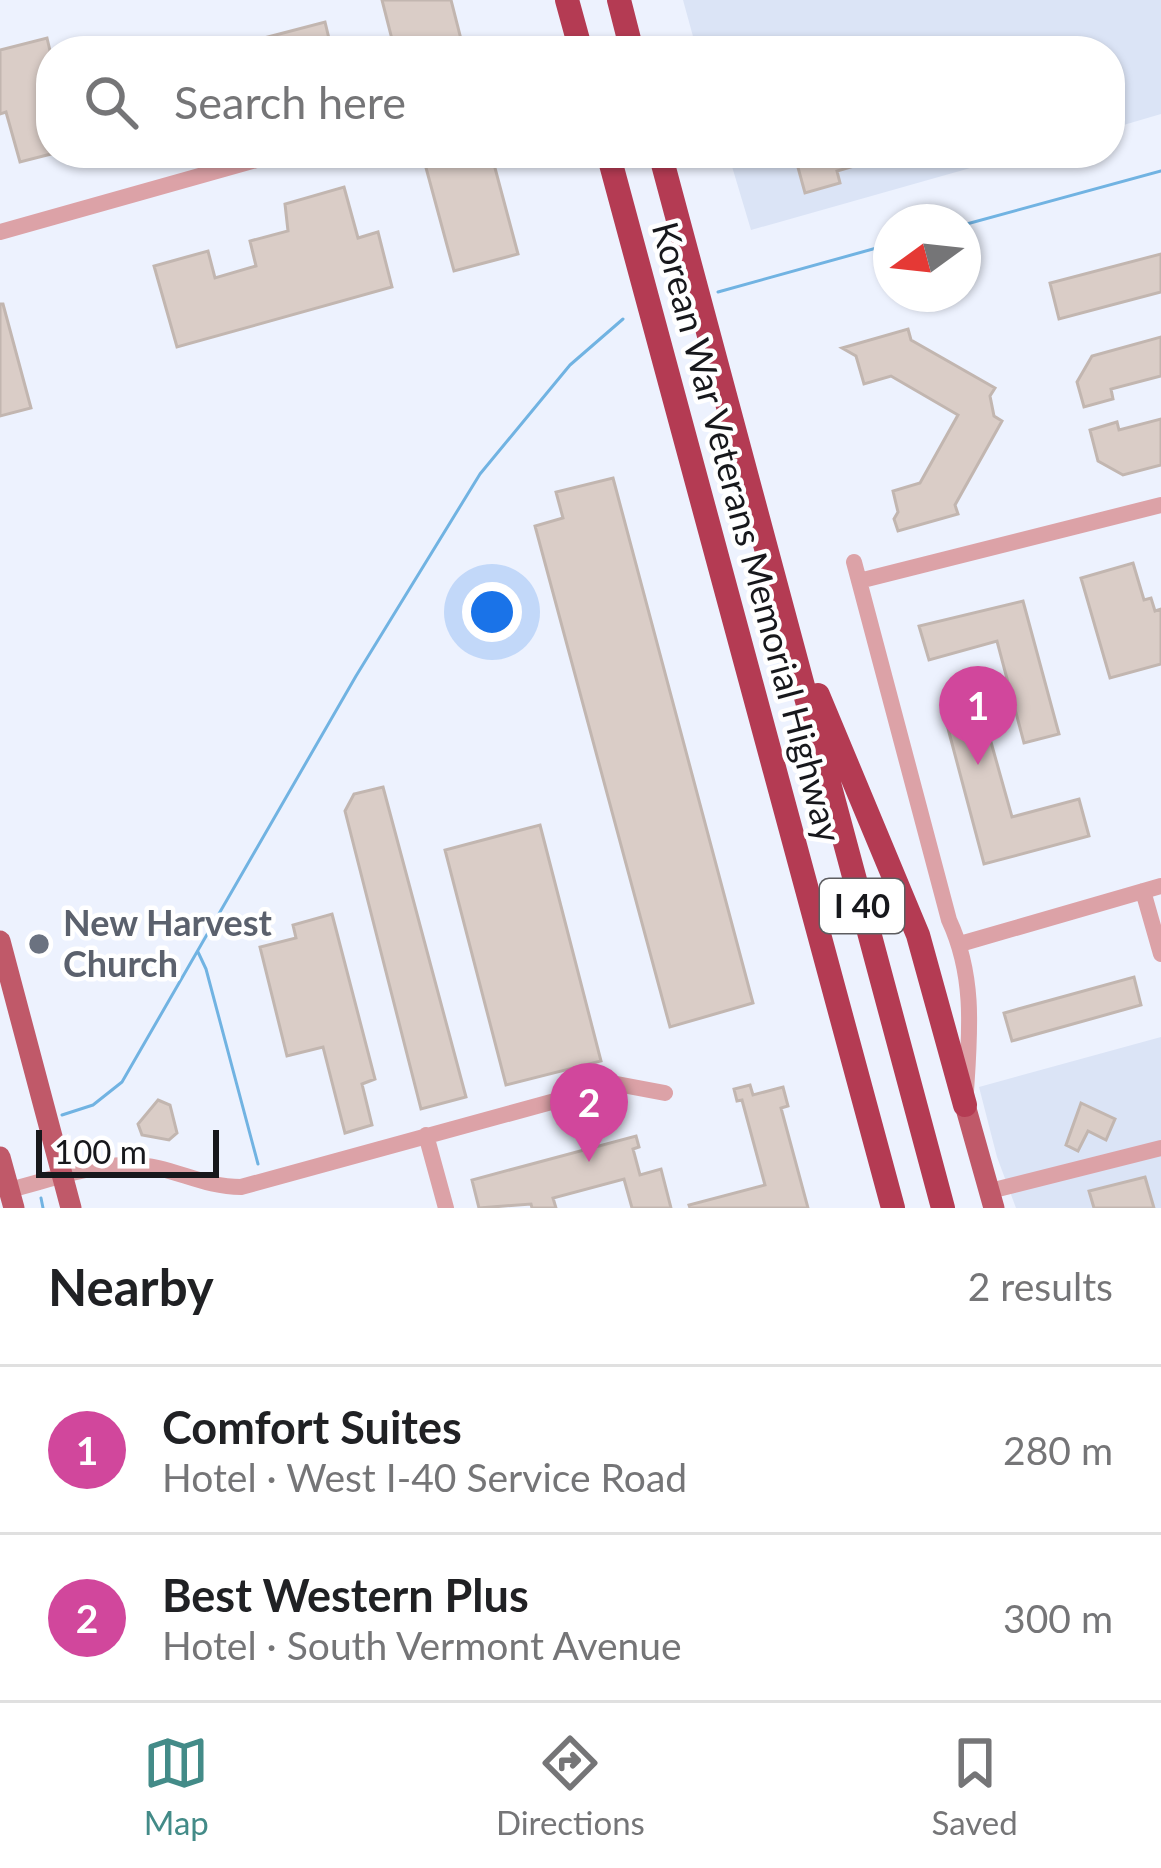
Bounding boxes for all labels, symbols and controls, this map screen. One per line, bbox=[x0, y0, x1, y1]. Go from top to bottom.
search box bbox=[36, 36, 1125, 168]
icon: search bbox=[78, 69, 144, 135]
text: Search here bbox=[174, 75, 406, 129]
north arrow bbox=[873, 204, 981, 312]
street label: Korean War Veterans Memorial Highway bbox=[644, 217, 852, 847]
your location bbox=[462, 582, 522, 642]
pin: 1 bbox=[939, 666, 1017, 765]
road number: I 40 bbox=[820, 879, 904, 933]
place label: New Harvest Church bbox=[63, 900, 272, 985]
marker: New Harvest Church bbox=[26, 931, 52, 957]
pin: 2 bbox=[550, 1063, 628, 1162]
scale bar bbox=[36, 1124, 219, 1177]
text: 100 m bbox=[54, 1131, 147, 1171]
text: Nearby bbox=[48, 1256, 214, 1317]
text: 2 results bbox=[968, 1263, 1113, 1309]
text: Comfort Suites bbox=[162, 1400, 462, 1454]
text: 1 bbox=[76, 1427, 98, 1473]
text: 280 m bbox=[1003, 1427, 1113, 1473]
text: Hotel · West I-40 Service Road bbox=[162, 1454, 687, 1500]
text: Best Western Plus bbox=[162, 1568, 529, 1622]
text: 2 bbox=[76, 1595, 98, 1641]
text: 300 m bbox=[1003, 1595, 1113, 1641]
text: Hotel · South Vermont Avenue bbox=[162, 1622, 682, 1668]
tab: Map bbox=[143, 1730, 209, 1842]
tab: Directions bbox=[496, 1730, 645, 1842]
tab: Saved bbox=[931, 1730, 1018, 1842]

